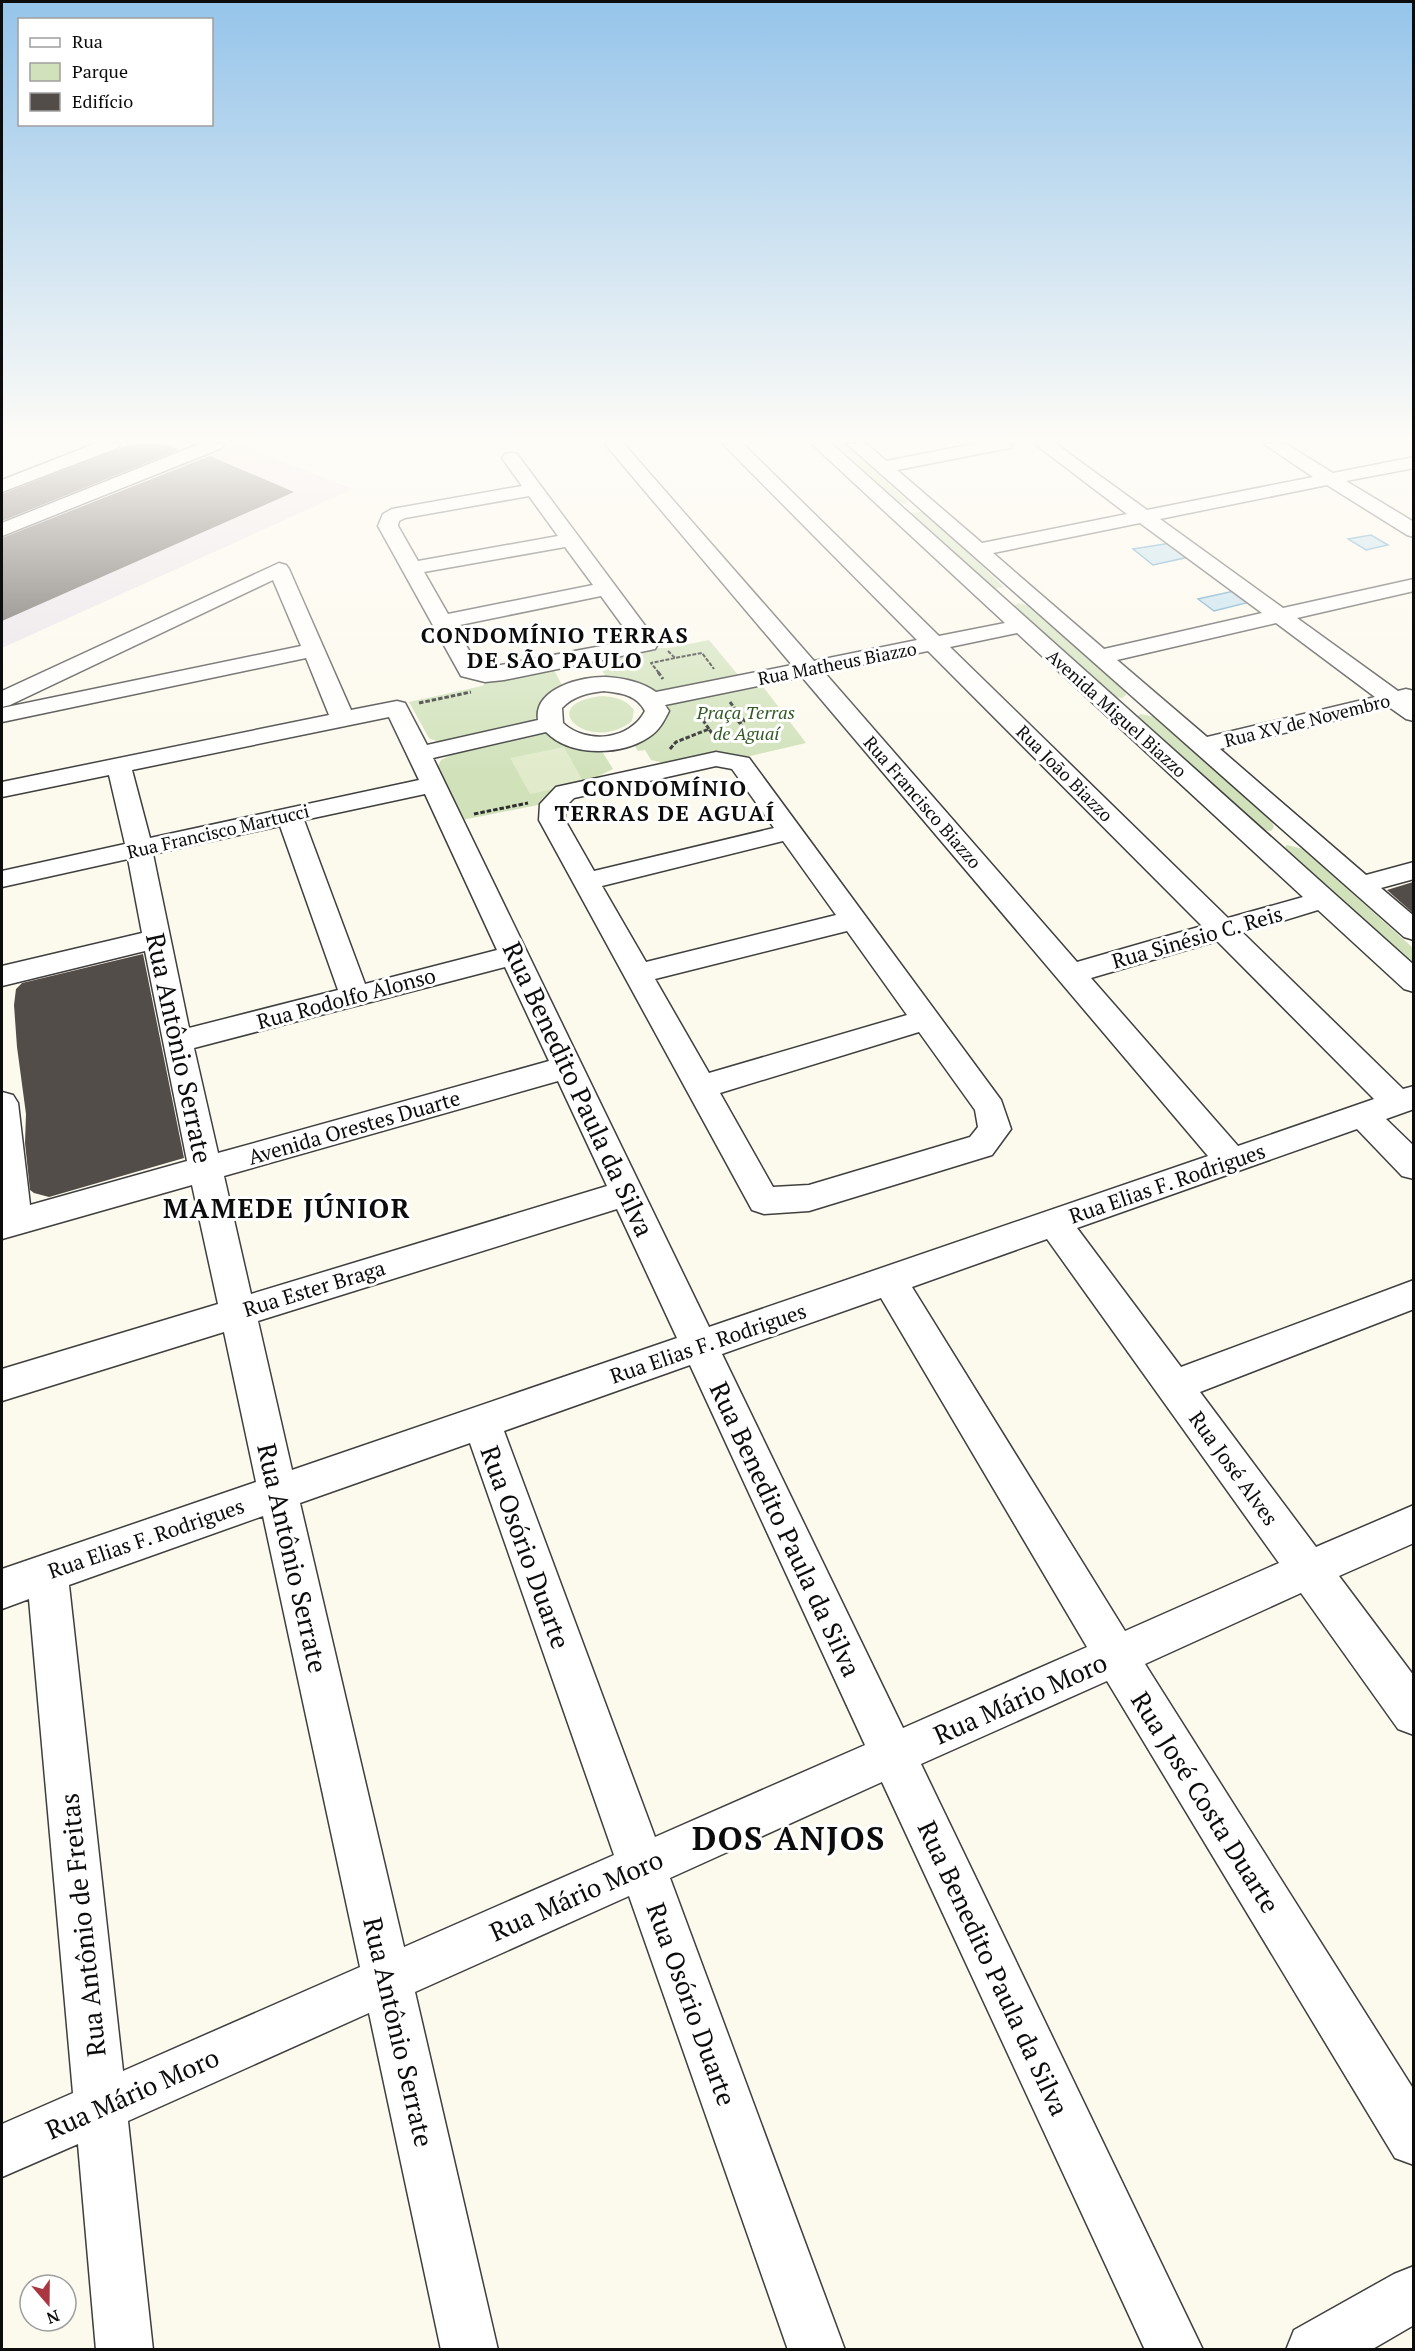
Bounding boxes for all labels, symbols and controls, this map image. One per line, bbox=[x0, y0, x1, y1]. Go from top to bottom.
legend bbox=[18, 18, 213, 126]
text: Rua bbox=[72, 29, 103, 53]
text: Parque bbox=[72, 59, 128, 83]
text: Edifício bbox=[72, 89, 133, 113]
district label: CONDOMÍNIO TERRAS DE SÃO PAULO bbox=[421, 620, 689, 674]
street label: Rua Matheus Biazzo bbox=[756, 636, 918, 690]
street label: Avenida Miguel Biazzo bbox=[1042, 644, 1192, 782]
street label: Rua XV de Novembro bbox=[1222, 688, 1392, 752]
park label: Praça Terras de Aguaí bbox=[696, 700, 795, 745]
street label: Rua João Biazzo bbox=[1012, 720, 1119, 827]
street label: Rua Francisco Biazzo bbox=[859, 731, 987, 873]
district label: CONDOMÍNIO TERRAS DE AGUAÍ bbox=[554, 773, 776, 827]
street label: Rua Francisco Martucci bbox=[125, 798, 311, 864]
street label: Rua Sinésio C. Reis bbox=[1108, 899, 1286, 975]
street label: Rua Antônio Serrate bbox=[139, 930, 221, 1166]
street label: Rua Benedito Paula da Silva bbox=[496, 936, 662, 1242]
street label: Rua Rodolfo Alonso bbox=[254, 961, 438, 1035]
street label: Avenida Orestes Duarte bbox=[245, 1083, 463, 1171]
street label: Rua Elias F. Rodrigues bbox=[1065, 1136, 1269, 1230]
district label: MAMEDE JÚNIOR bbox=[163, 1190, 411, 1226]
street label: Rua Ester Braga bbox=[240, 1253, 389, 1323]
street label: Rua Elias F. Rodrigues bbox=[606, 1296, 810, 1390]
street label: Rua Benedito Paula da Silva bbox=[703, 1376, 869, 1682]
street label: Rua José Alves bbox=[1183, 1405, 1285, 1531]
street label: Rua Antônio Serrate bbox=[250, 1440, 336, 1676]
street label: Rua Osório Duarte bbox=[474, 1441, 578, 1653]
street label: Rua Elias F. Rodrigues bbox=[44, 1491, 248, 1585]
street label: Rua Mário Moro bbox=[928, 1645, 1112, 1751]
street label: Rua José Costa Duarte bbox=[1124, 1685, 1288, 1919]
street label: Rua Antônio de Freitas bbox=[51, 1792, 113, 2058]
street label: Rua Benedito Paula da Silva bbox=[911, 1815, 1077, 2121]
district label: DOS ANJOS bbox=[692, 1816, 886, 1859]
street label: Rua Mário Moro bbox=[484, 1842, 668, 1948]
street label: Rua Osório Duarte bbox=[640, 1898, 744, 2110]
street label: Rua Antônio Serrate bbox=[356, 1914, 442, 2150]
street label: Rua Mário Moro bbox=[40, 2040, 224, 2146]
north arrow bbox=[18, 2273, 78, 2333]
text: N bbox=[44, 2305, 63, 2330]

